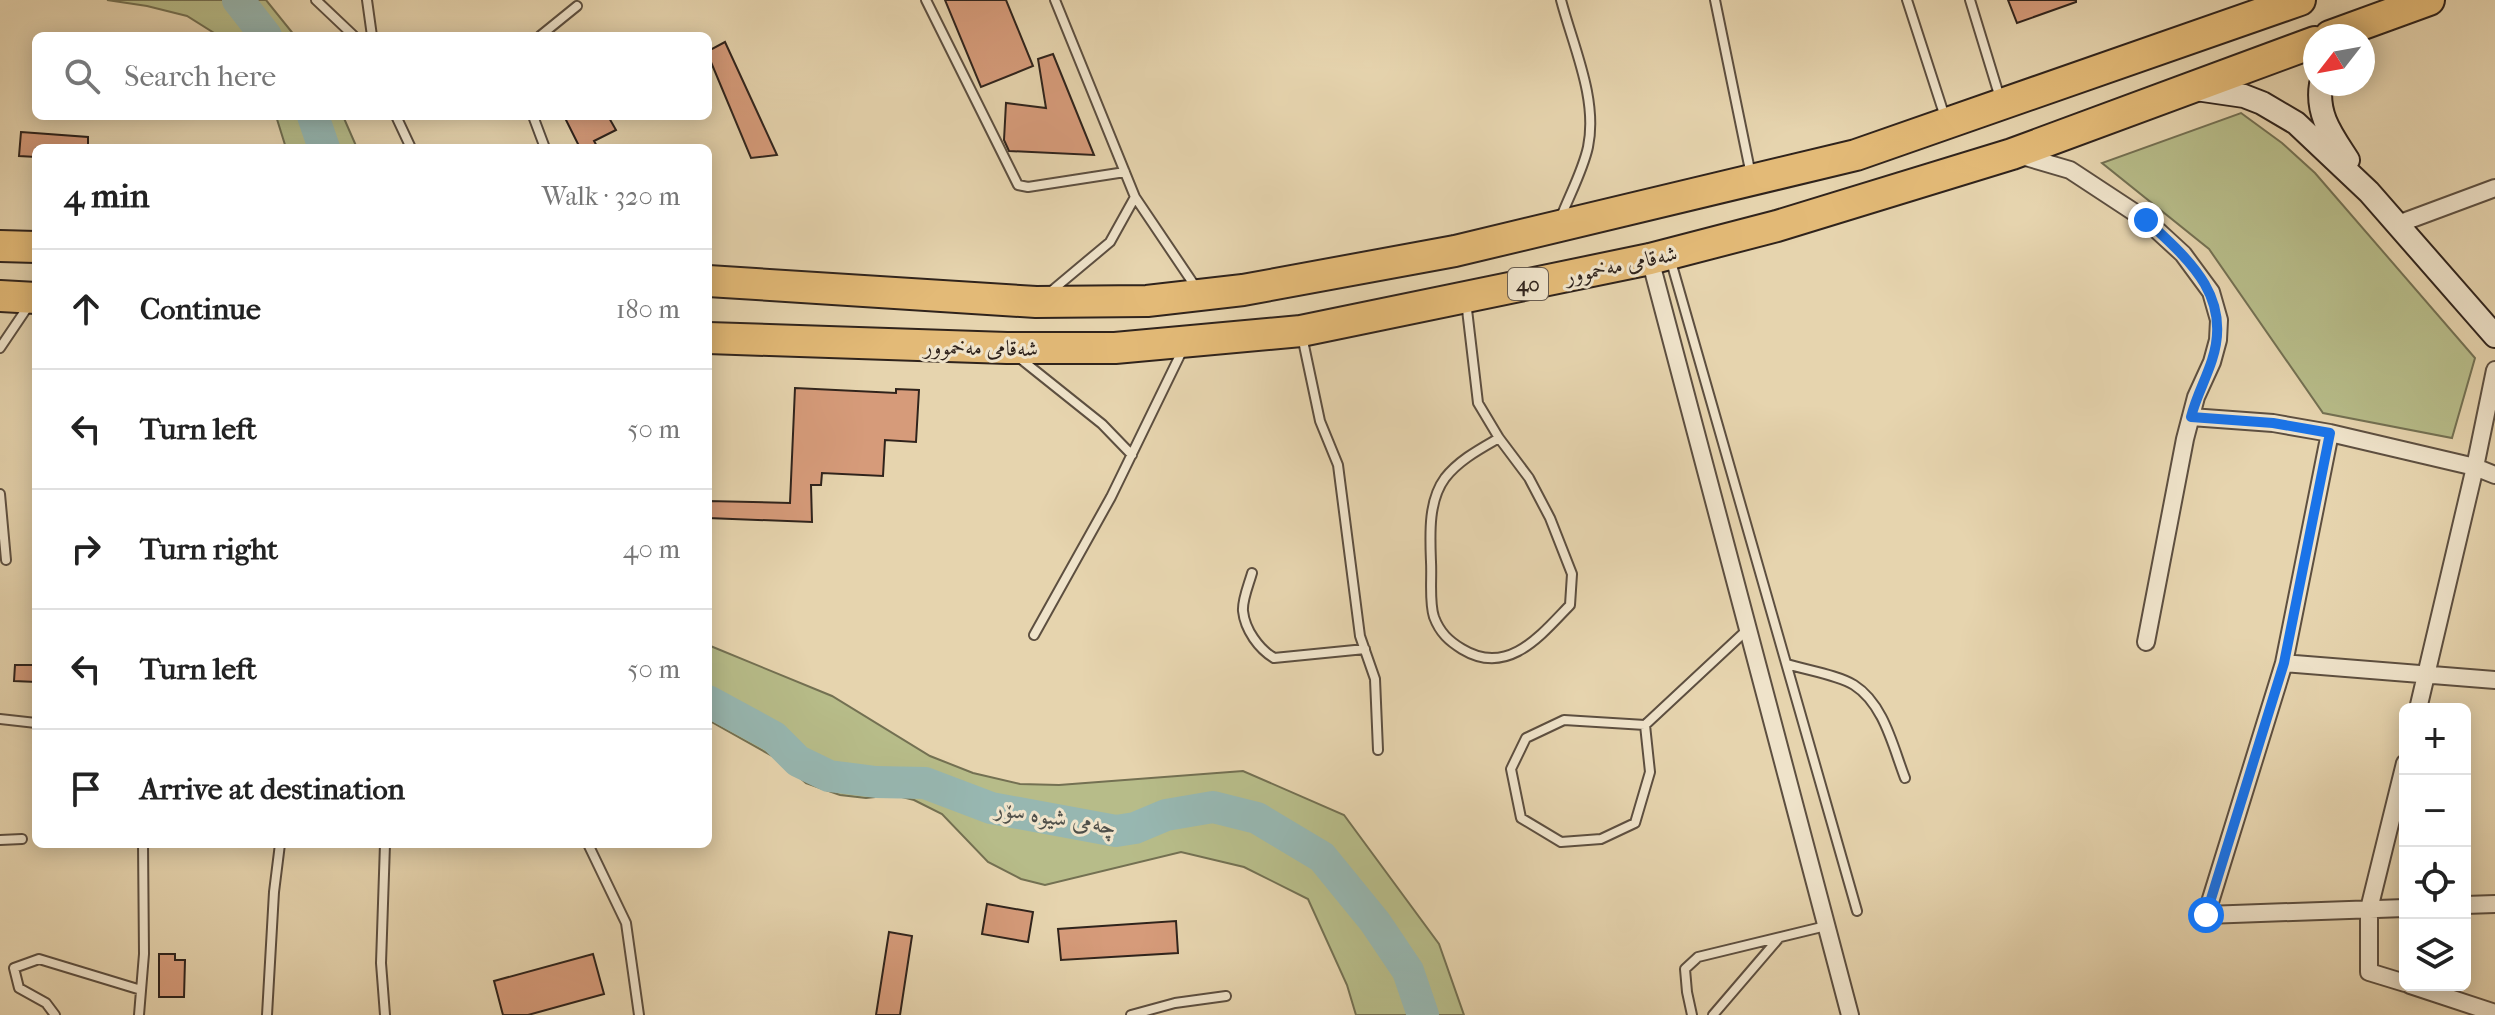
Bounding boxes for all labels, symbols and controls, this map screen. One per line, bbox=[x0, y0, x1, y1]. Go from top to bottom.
north arrow bbox=[2303, 24, 2375, 96]
search box bbox=[32, 32, 712, 120]
icon: search bbox=[60, 54, 104, 98]
text: Search here bbox=[124, 59, 276, 94]
text: 4 min bbox=[64, 176, 149, 216]
text: Walk · 320 m bbox=[542, 181, 680, 212]
route end bbox=[2128, 202, 2164, 238]
street label: شەقامی مەخموور bbox=[1561, 240, 1680, 290]
road number: 40 bbox=[1508, 268, 1548, 300]
icon: ahead bbox=[64, 287, 108, 331]
text: Continue bbox=[140, 292, 261, 327]
text: 180 m bbox=[616, 294, 680, 325]
street label: شەقامی مەخموور bbox=[922, 334, 1038, 362]
icon: left bbox=[64, 407, 108, 451]
text: Turn left bbox=[140, 412, 257, 447]
text: 50 m bbox=[627, 414, 680, 445]
icon: right bbox=[64, 527, 108, 571]
text: Turn right bbox=[140, 532, 278, 567]
text: 40 m bbox=[623, 534, 680, 565]
icon: left bbox=[64, 647, 108, 691]
text: Turn left bbox=[140, 652, 257, 687]
text: 50 m bbox=[627, 654, 680, 685]
map controls bbox=[2399, 703, 2471, 991]
button: + bbox=[2399, 703, 2471, 775]
icon: arrive bbox=[64, 767, 108, 811]
text: Arrive at destination bbox=[140, 772, 405, 807]
button: − bbox=[2399, 775, 2471, 847]
water label: چەمی شیوە سۆر bbox=[991, 793, 1119, 843]
button: locate bbox=[2399, 847, 2471, 919]
route start bbox=[2188, 897, 2224, 933]
button: layers bbox=[2399, 919, 2471, 991]

